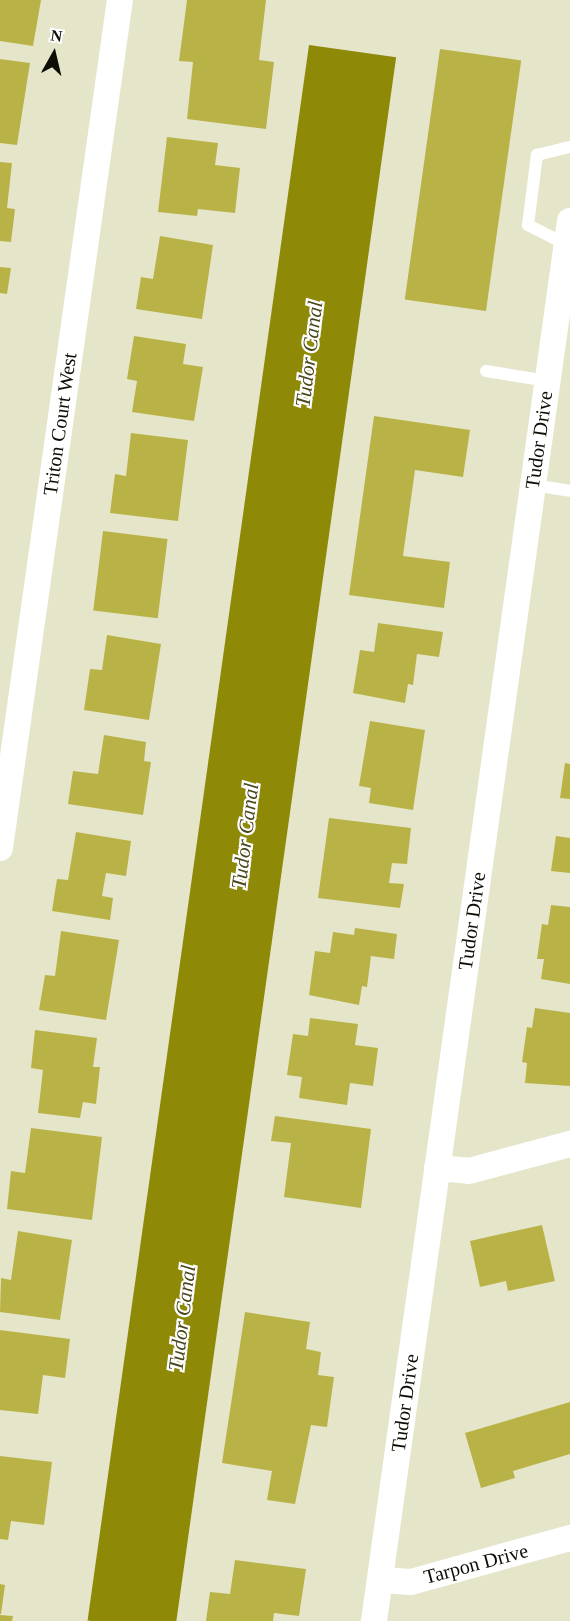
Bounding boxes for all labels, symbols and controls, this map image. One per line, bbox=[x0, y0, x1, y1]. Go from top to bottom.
north arrow bbox=[24, 24, 84, 84]
text: N bbox=[50, 26, 63, 45]
water label: Tudor Canal bbox=[290, 299, 328, 409]
street label: Triton Court West bbox=[38, 351, 82, 497]
street label: Tudor Drive bbox=[520, 389, 558, 491]
water label: Tudor Canal bbox=[226, 781, 264, 891]
street label: Tudor Drive bbox=[453, 870, 491, 972]
water label: Tudor Canal bbox=[163, 1263, 201, 1373]
street label: Tudor Drive bbox=[386, 1352, 424, 1454]
street label: Tarpon Drive bbox=[421, 1539, 531, 1589]

